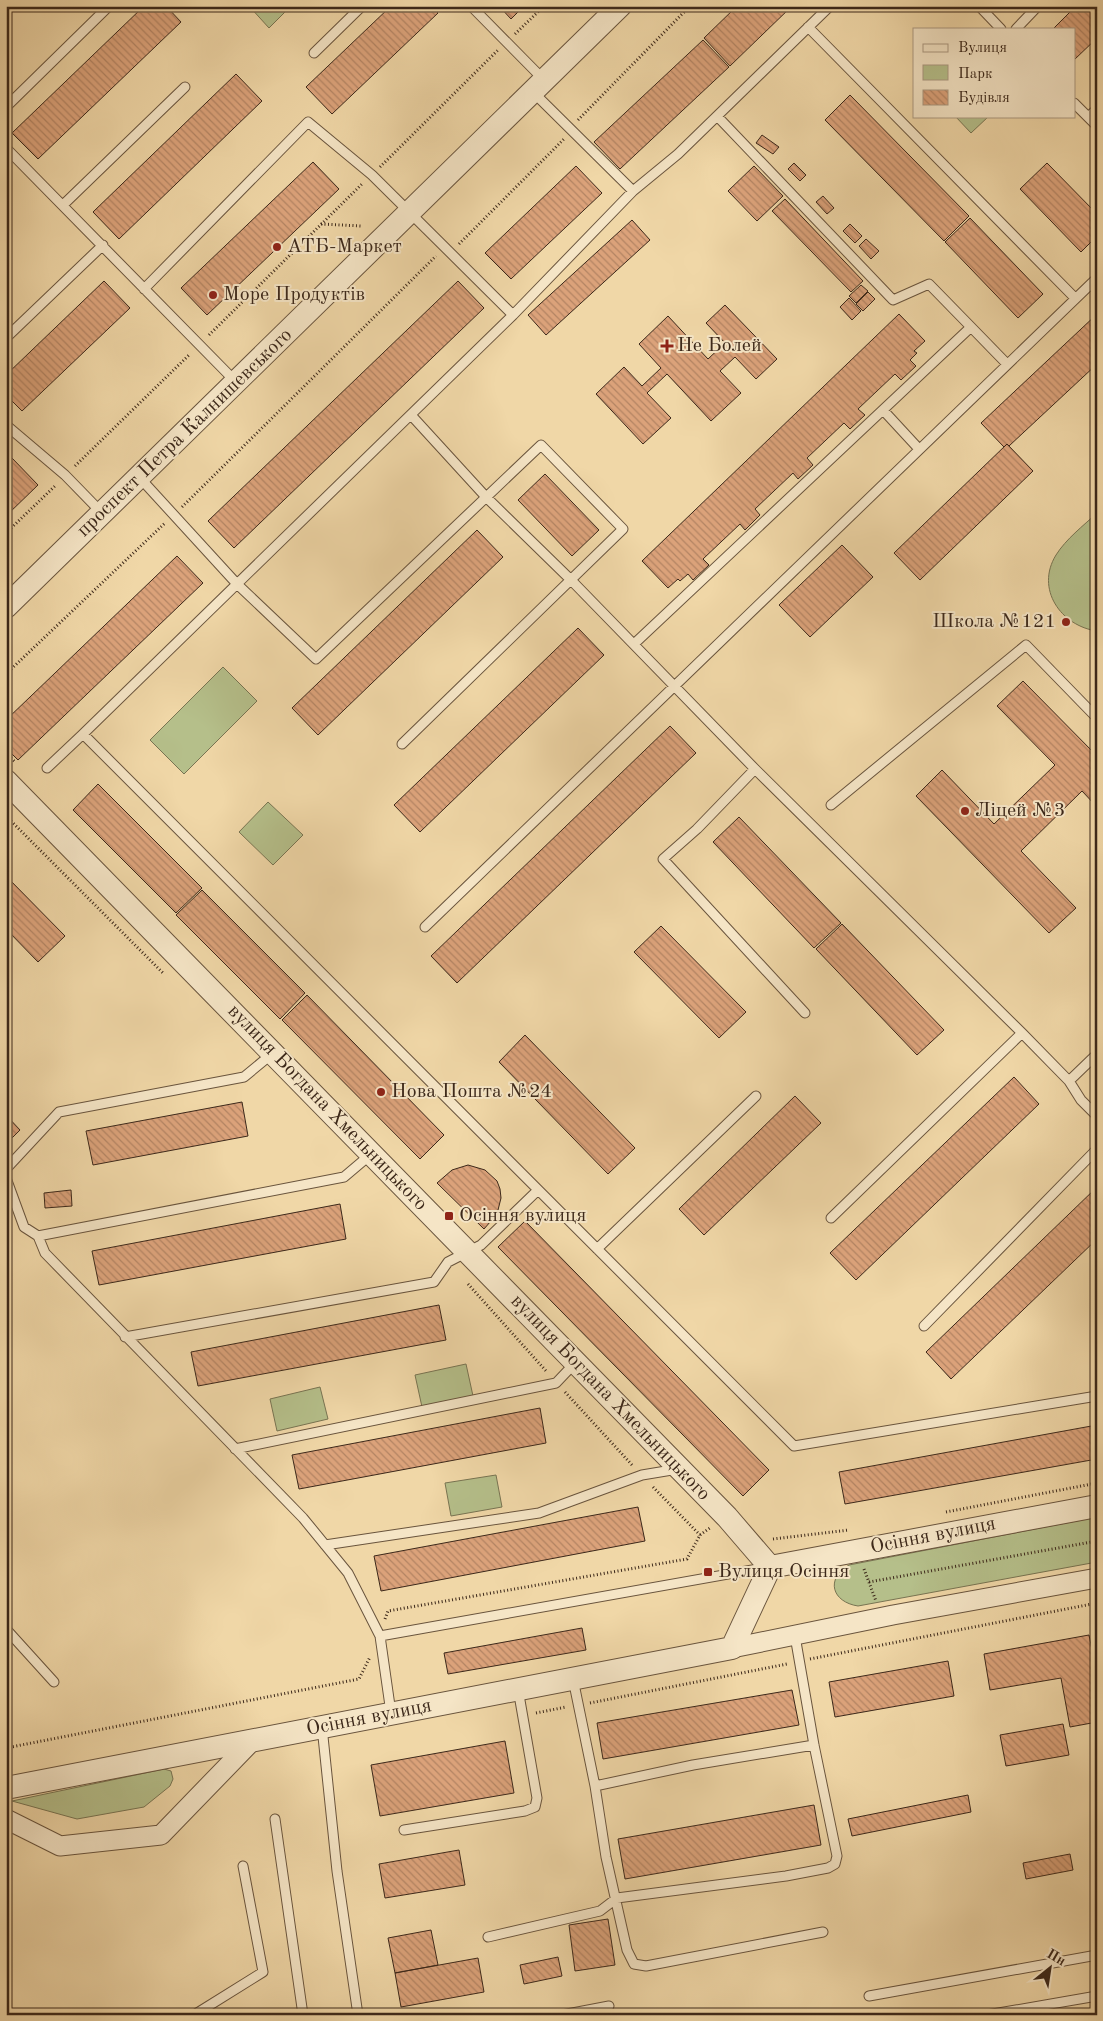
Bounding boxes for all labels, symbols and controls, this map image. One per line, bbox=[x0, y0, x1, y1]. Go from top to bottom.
legend bbox=[913, 28, 1076, 118]
text: Вулиця bbox=[958, 41, 1007, 56]
text: Парк bbox=[958, 67, 993, 82]
text: Будівля bbox=[958, 91, 1010, 106]
place label: АТБ-Маркет bbox=[287, 237, 402, 257]
marker: АТБ-Маркет bbox=[271, 241, 283, 253]
place label: Море Продуктiв bbox=[223, 285, 365, 305]
marker: Море Продуктiв bbox=[207, 289, 219, 301]
street label: проспект Петра Калнишевського bbox=[74, 325, 296, 541]
place label: Не Болей bbox=[677, 336, 762, 356]
marker: Не Болей bbox=[661, 340, 673, 352]
place label: Школа №121 bbox=[932, 612, 1056, 632]
marker: Школа №121 bbox=[1060, 616, 1072, 628]
place label: Ліцей №3 bbox=[975, 801, 1065, 821]
marker: Ліцей №3 bbox=[959, 805, 971, 817]
street label: вулиця Богдана Хмельницького bbox=[223, 1001, 431, 1215]
place label: Нова Пошта №24 bbox=[391, 1082, 552, 1102]
marker: Нова Пошта №24 bbox=[375, 1086, 387, 1098]
place label: Осіння вулиця bbox=[459, 1206, 586, 1226]
marker: Осіння вулиця bbox=[443, 1210, 455, 1222]
street label: вулиця Богдана Хмельницького bbox=[506, 1291, 714, 1505]
street label: Осіння вулиця bbox=[869, 1514, 997, 1558]
place label: Вулиця Осіння bbox=[718, 1562, 850, 1582]
marker: Вулиця Осіння bbox=[702, 1566, 714, 1578]
street label: Осіння вулиця bbox=[305, 1696, 433, 1740]
north arrow bbox=[1026, 1944, 1076, 1994]
text: Пн bbox=[1044, 1947, 1068, 1969]

